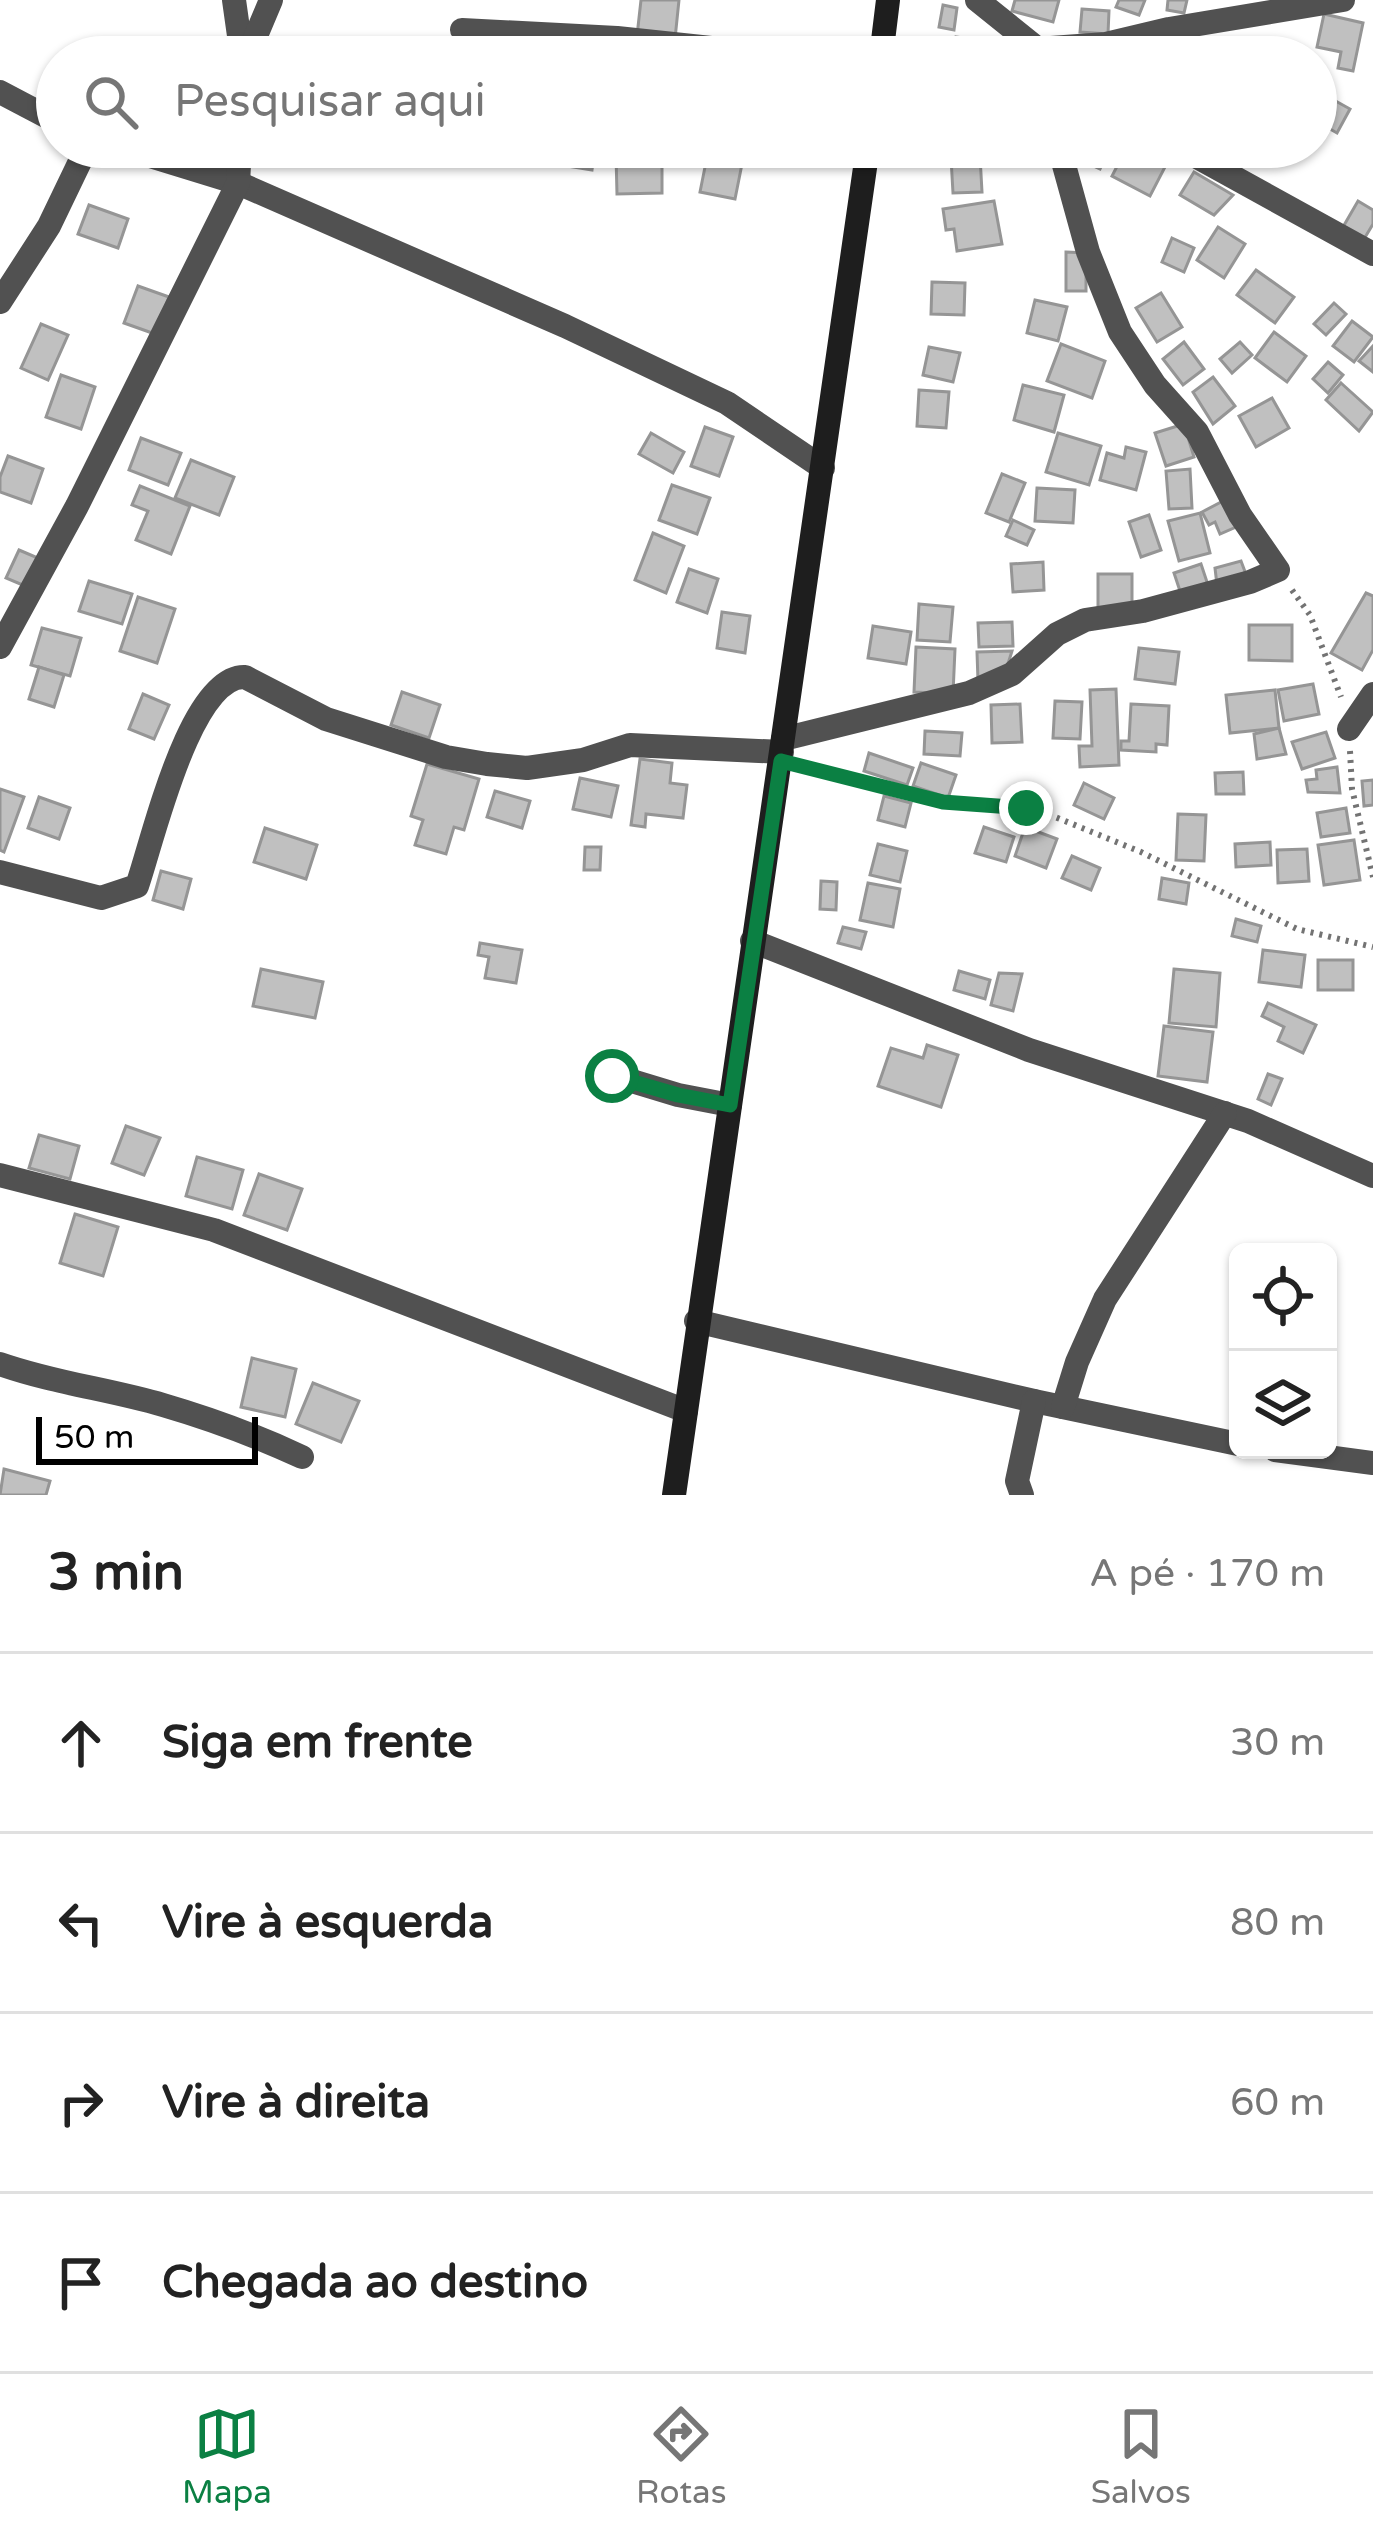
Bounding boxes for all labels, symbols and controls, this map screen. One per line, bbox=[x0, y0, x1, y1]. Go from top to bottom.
search box bbox=[36, 36, 1337, 168]
icon: search bbox=[78, 69, 144, 135]
text: Pesquisar aqui bbox=[174, 75, 486, 129]
route end bbox=[999, 781, 1053, 835]
route start bbox=[585, 1049, 639, 1103]
map controls bbox=[1229, 1243, 1337, 1459]
button: locate bbox=[1229, 1243, 1337, 1351]
button: layers bbox=[1229, 1351, 1337, 1459]
scale bar bbox=[36, 1411, 258, 1464]
text: 50 m bbox=[54, 1418, 134, 1457]
text: 3 min bbox=[48, 1542, 184, 1604]
text: A pé · 170 m bbox=[1089, 1550, 1325, 1597]
icon: ahead bbox=[48, 1710, 114, 1776]
text: Siga em frente bbox=[162, 1716, 473, 1770]
text: 30 m bbox=[1230, 1719, 1325, 1766]
icon: left bbox=[48, 1890, 114, 1956]
text: Vire à esquerda bbox=[162, 1896, 493, 1950]
text: 80 m bbox=[1230, 1899, 1325, 1946]
icon: right bbox=[48, 2070, 114, 2136]
text: Vire à direita bbox=[162, 2076, 430, 2130]
text: 60 m bbox=[1230, 2079, 1325, 2126]
icon: arrive bbox=[48, 2250, 114, 2316]
text: Chegada ao destino bbox=[162, 2256, 588, 2310]
tab: Mapa bbox=[182, 2401, 272, 2512]
tab: Rotas bbox=[636, 2401, 726, 2512]
tab: Salvos bbox=[1091, 2401, 1191, 2512]

